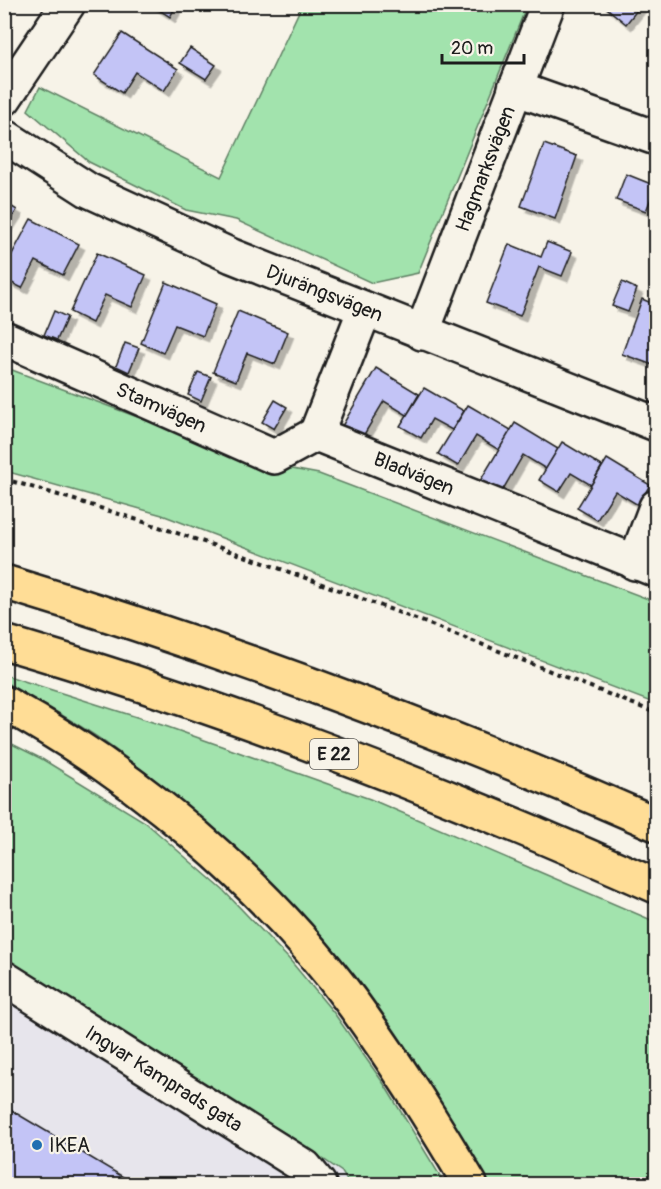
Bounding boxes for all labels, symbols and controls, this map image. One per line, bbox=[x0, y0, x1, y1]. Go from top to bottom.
scale bar bbox=[442, 27, 524, 65]
text: 20 m bbox=[451, 37, 493, 60]
street label: Hagmarksvägen bbox=[450, 102, 521, 235]
street label: Djurängsvägen bbox=[263, 259, 386, 328]
street label: Stamvägen bbox=[112, 377, 210, 439]
street label: Bladvägen bbox=[370, 446, 458, 501]
road number: E 22 bbox=[310, 739, 358, 769]
street label: Ingvar Kamprads gata bbox=[80, 1020, 247, 1138]
place label: IKEA bbox=[49, 1133, 90, 1158]
marker: IKEA bbox=[30, 1138, 44, 1152]

